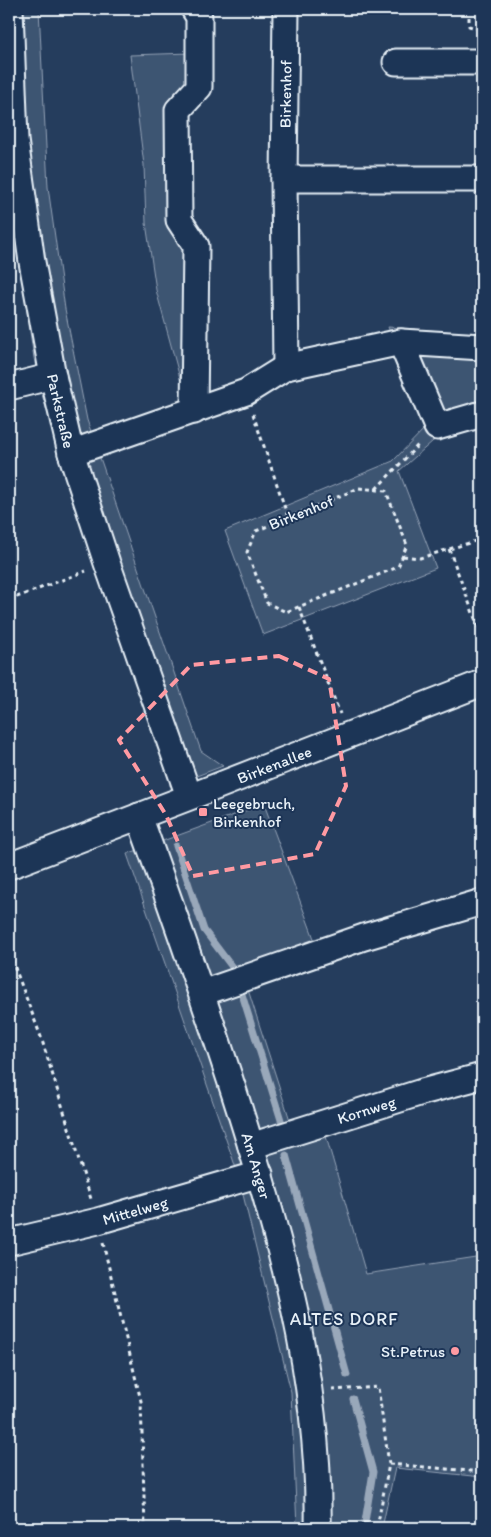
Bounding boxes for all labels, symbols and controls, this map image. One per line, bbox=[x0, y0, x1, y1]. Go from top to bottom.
street label: Birkenhof bbox=[275, 60, 296, 128]
street label: Parkstraße bbox=[43, 372, 79, 451]
street label: Birkenhof bbox=[266, 491, 336, 534]
street label: Birkenallee bbox=[234, 742, 314, 788]
place label: Leegebruch, Birkenhof bbox=[213, 794, 295, 831]
marker: Leegebruch, Birkenhof bbox=[197, 806, 209, 818]
street label: Kornweg bbox=[335, 1092, 399, 1128]
street label: Am Anger bbox=[237, 1130, 275, 1202]
street label: Mittelweg bbox=[100, 1192, 171, 1229]
district label: ALTES DORF bbox=[290, 1308, 398, 1330]
place label: St.Petrus bbox=[381, 1342, 445, 1361]
marker: St.Petrus bbox=[449, 1345, 461, 1357]

